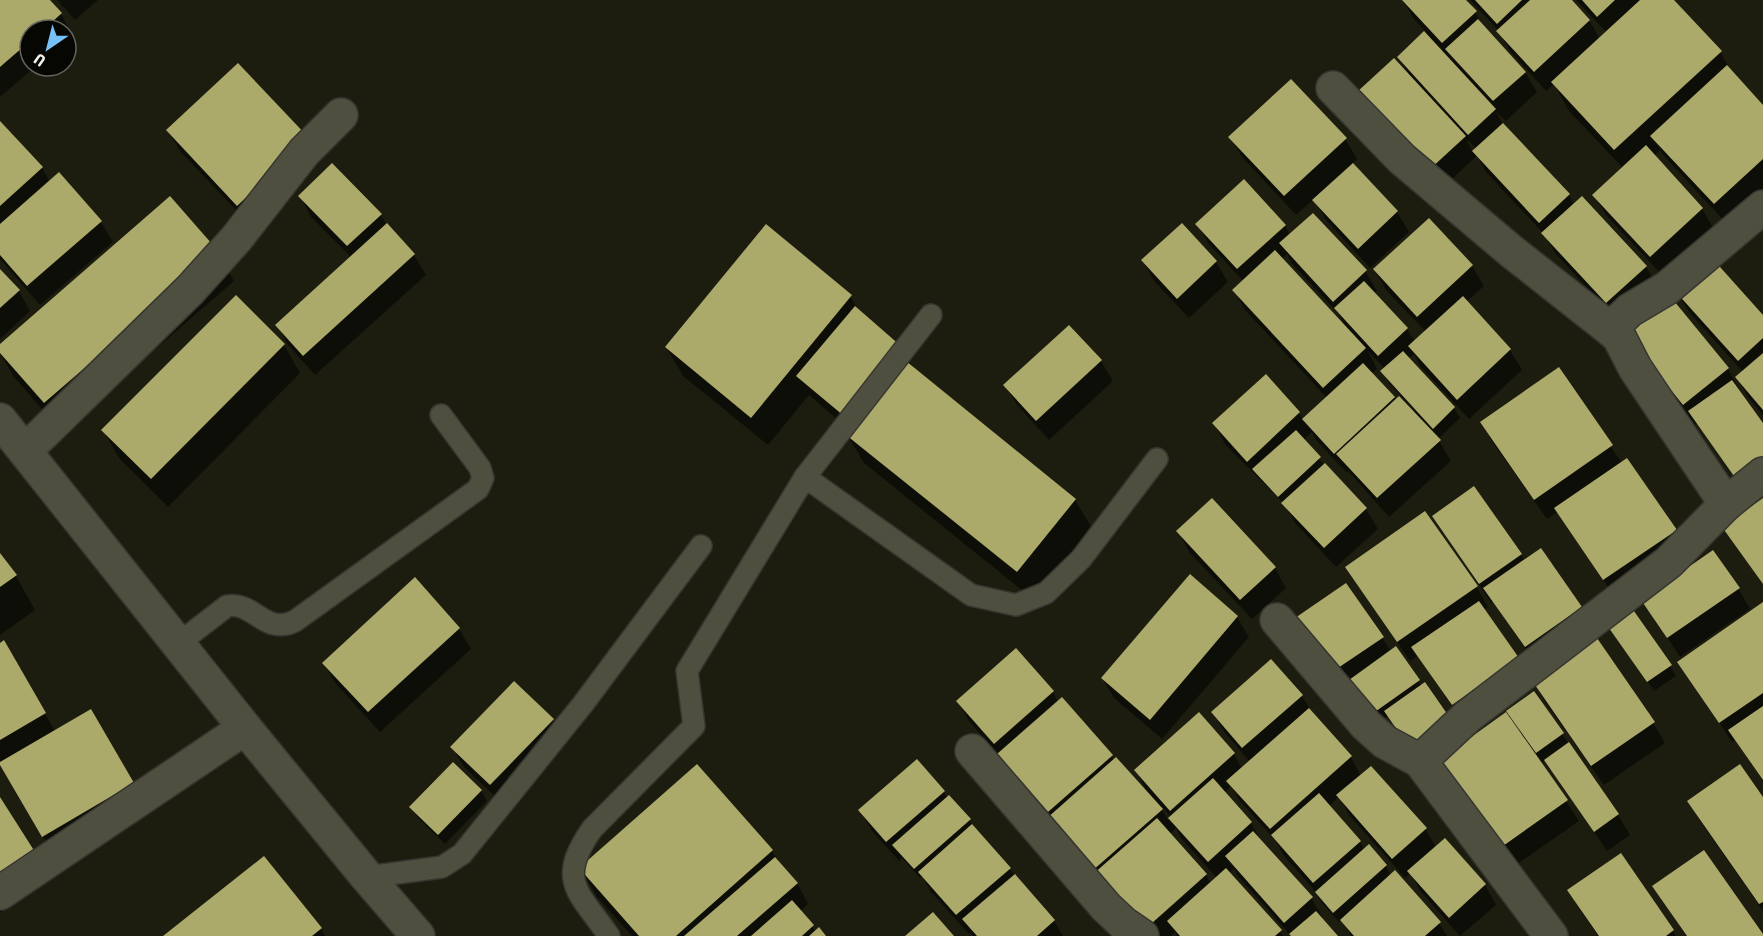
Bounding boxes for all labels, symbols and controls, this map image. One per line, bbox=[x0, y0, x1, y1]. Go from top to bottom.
north arrow bbox=[18, 18, 78, 78]
text: U bbox=[30, 50, 48, 70]

